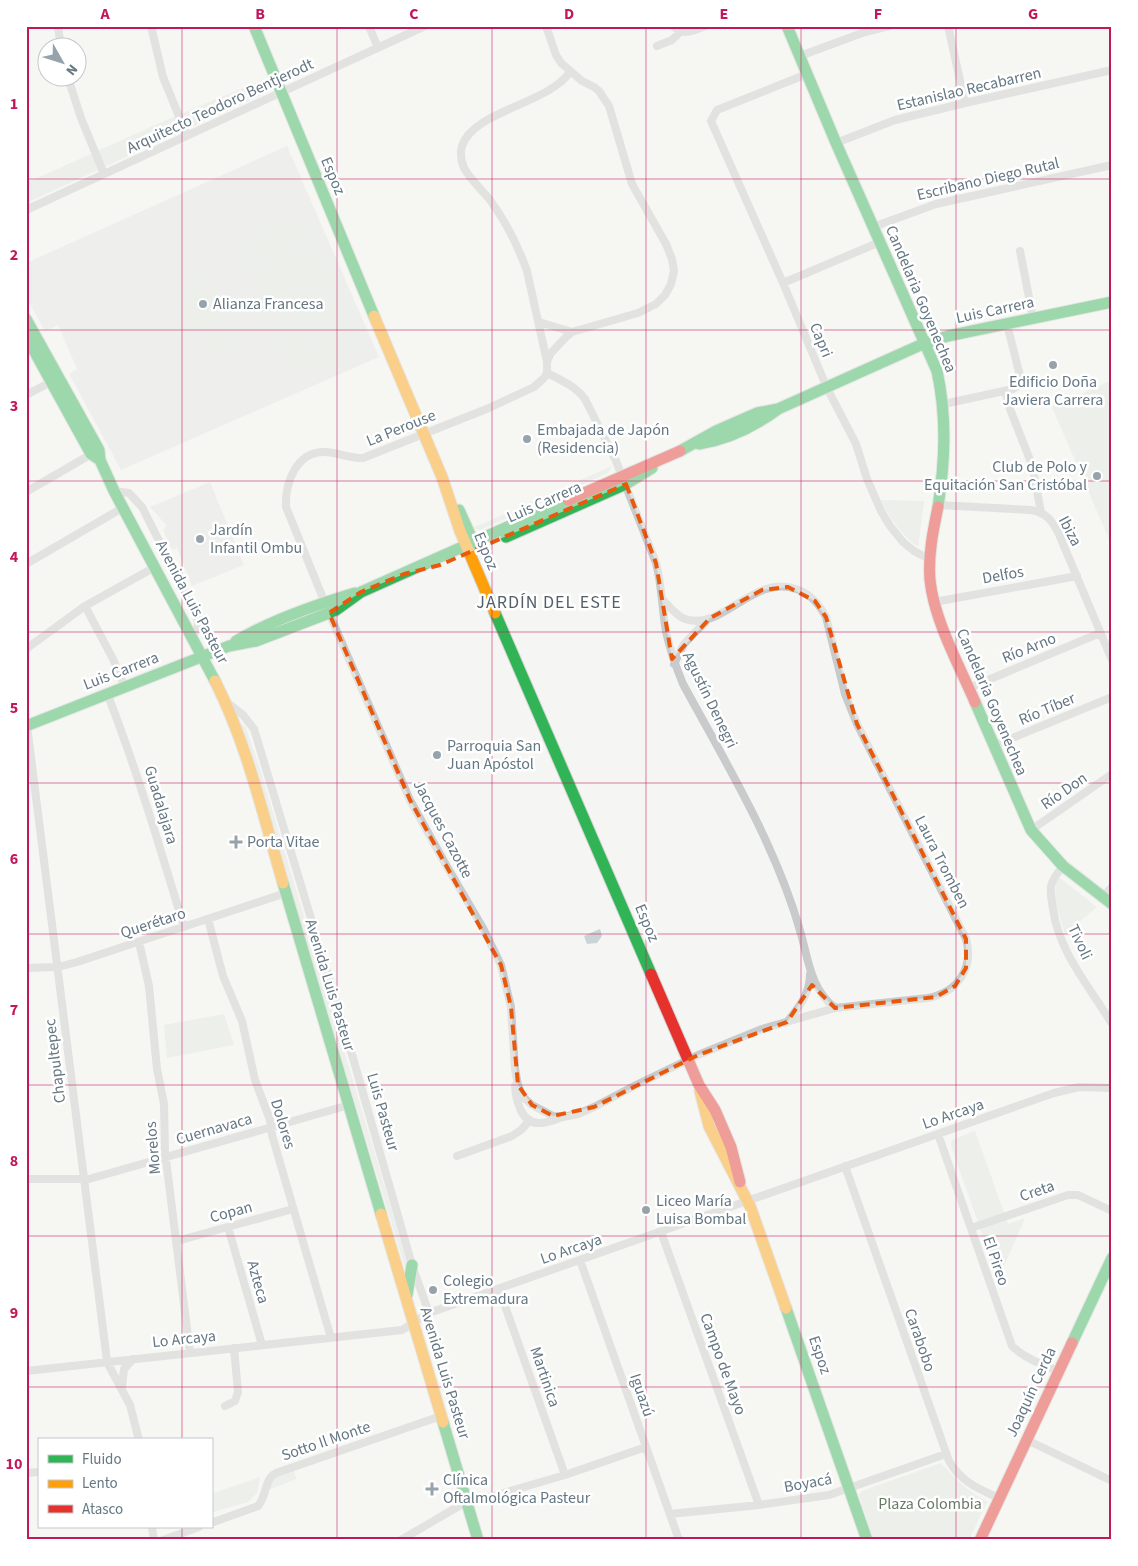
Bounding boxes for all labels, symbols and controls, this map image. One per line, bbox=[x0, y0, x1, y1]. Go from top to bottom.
text: A bbox=[99, 3, 110, 25]
text: B bbox=[255, 3, 265, 25]
text: C bbox=[409, 3, 419, 25]
text: D bbox=[564, 3, 574, 25]
text: E bbox=[720, 3, 728, 25]
text: F bbox=[874, 3, 882, 25]
text: G bbox=[1028, 3, 1038, 25]
north arrow bbox=[38, 38, 88, 88]
street label: Arquitecto Teodoro Bentjerodt bbox=[123, 53, 317, 159]
text: N bbox=[61, 60, 82, 79]
street label: Estanislao Recabarren bbox=[895, 62, 1043, 116]
text: 1 bbox=[10, 93, 18, 115]
street label: Escribano Diego Rutal bbox=[915, 152, 1061, 206]
street label: Espoz bbox=[315, 154, 351, 199]
street label: Candelaria Goyenechea bbox=[880, 222, 962, 376]
text: 2 bbox=[10, 244, 18, 266]
street label: Luis Carrera bbox=[954, 291, 1036, 329]
place label: Alianza Francesa bbox=[213, 293, 323, 315]
marker: Alianza Francesa bbox=[197, 298, 209, 310]
street label: Capri bbox=[804, 319, 838, 361]
marker: Edificio Doña Javiera Carrera bbox=[1047, 359, 1059, 371]
place label: Edificio Doña Javiera Carrera bbox=[1003, 371, 1103, 411]
text: 3 bbox=[10, 395, 18, 417]
street label: La Perouse bbox=[363, 404, 439, 452]
place label: Embajada de Japón (Residencia) bbox=[537, 419, 670, 459]
marker: Embajada de Japón (Residencia) bbox=[521, 433, 533, 445]
place label: Club de Polo y Equitación San Cristóbal bbox=[924, 456, 1088, 496]
marker: Club de Polo y Equitación San Cristóbal bbox=[1091, 470, 1103, 482]
street label: Luis Carrera bbox=[503, 476, 585, 528]
street label: Ibiza bbox=[1053, 512, 1087, 550]
place label: Jardín Infantil Ombu bbox=[210, 519, 302, 559]
street label: Espoz bbox=[468, 529, 504, 574]
marker: Jardín Infantil Ombu bbox=[194, 533, 206, 545]
street label: Avenida Luis Pasteur bbox=[150, 536, 234, 668]
text: 4 bbox=[10, 546, 19, 568]
street label: Delfos bbox=[981, 560, 1026, 589]
district label: JARDÍN DEL ESTE bbox=[476, 590, 622, 615]
street label: Candelaria Goyenechea bbox=[951, 625, 1033, 779]
street label: Río Arno bbox=[999, 627, 1059, 669]
street label: Luis Carrera bbox=[80, 646, 162, 696]
street label: Agustín Denegri bbox=[677, 648, 743, 752]
street label: Río Tíber bbox=[1015, 687, 1079, 731]
text: 5 bbox=[10, 697, 18, 719]
place label: Parroquia San Juan Apóstol bbox=[447, 735, 541, 775]
marker: Parroquia San Juan Apóstol bbox=[431, 749, 443, 761]
street label: Guadalajara bbox=[139, 763, 183, 847]
street label: Río Don bbox=[1036, 767, 1092, 815]
street label: Jacques Cazotte bbox=[408, 776, 478, 882]
street label: Laura Tromben bbox=[909, 812, 975, 912]
place label: Porta Vitae bbox=[247, 831, 320, 853]
marker: Porta Vitae bbox=[229, 835, 243, 849]
text: 6 bbox=[10, 848, 18, 870]
street label: Espoz bbox=[629, 901, 665, 946]
street label: Querétaro bbox=[117, 902, 189, 944]
street label: Avenida Luis Pasteur bbox=[299, 916, 361, 1054]
street label: Tivoli bbox=[1062, 921, 1098, 963]
text: 7 bbox=[10, 999, 18, 1021]
street label: Chapultepec bbox=[39, 1018, 71, 1104]
street label: Luis Pasteur bbox=[361, 1070, 405, 1154]
street label: Lo Arcaya bbox=[919, 1093, 987, 1135]
street label: Dolores bbox=[265, 1096, 301, 1152]
street label: Cuernavaca bbox=[173, 1108, 255, 1150]
street label: Morelos bbox=[140, 1120, 166, 1175]
text: 8 bbox=[10, 1150, 18, 1172]
street label: Creta bbox=[1017, 1175, 1057, 1207]
place label: Liceo María Luisa Bombal bbox=[656, 1190, 746, 1230]
street label: Copan bbox=[207, 1196, 255, 1228]
marker: Liceo María Luisa Bombal bbox=[640, 1204, 652, 1216]
street label: Lo Arcaya bbox=[537, 1228, 605, 1270]
street label: El Pireo bbox=[977, 1233, 1015, 1289]
street label: Azteca bbox=[241, 1258, 275, 1306]
place label: Colegio Extremadura bbox=[443, 1270, 529, 1310]
marker: Colegio Extremadura bbox=[427, 1284, 439, 1296]
text: 9 bbox=[10, 1302, 18, 1324]
street label: Avenida Luis Pasteur bbox=[414, 1304, 476, 1442]
street label: Carabobo bbox=[899, 1305, 941, 1375]
street label: Campo de Mayo bbox=[694, 1310, 752, 1418]
street label: Lo Arcaya bbox=[151, 1325, 217, 1353]
street label: Espoz bbox=[803, 1333, 837, 1377]
street label: Joaquín Cerda bbox=[1001, 1343, 1061, 1441]
street label: Martinica bbox=[524, 1344, 566, 1410]
street label: Iguazú bbox=[624, 1370, 660, 1420]
street label: Sotto Il Monte bbox=[279, 1415, 373, 1467]
legend bbox=[38, 1438, 212, 1528]
text: Fluido bbox=[82, 1449, 122, 1470]
text: 10 bbox=[6, 1453, 22, 1475]
street label: Boyacá bbox=[782, 1468, 834, 1498]
place label: Clínica Oftalmológica Pasteur bbox=[443, 1469, 591, 1509]
text: Lento bbox=[82, 1473, 118, 1494]
marker: Clínica Oftalmológica Pasteur bbox=[425, 1482, 439, 1496]
park label: Plaza Colombia bbox=[878, 1493, 982, 1515]
text: Atasco bbox=[82, 1499, 123, 1520]

